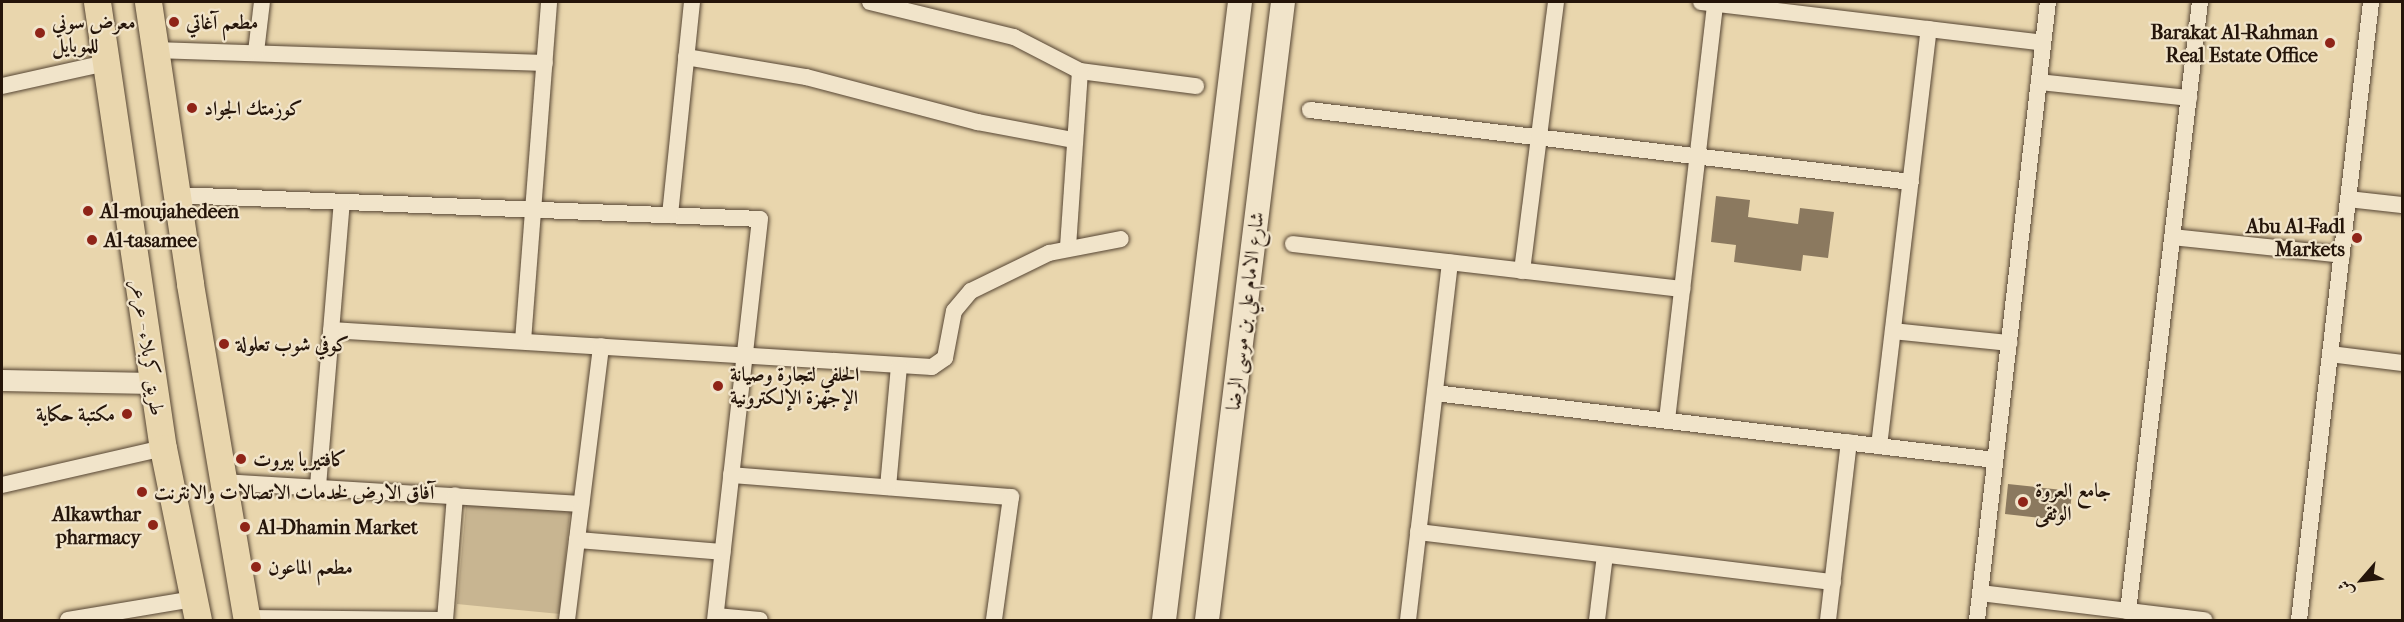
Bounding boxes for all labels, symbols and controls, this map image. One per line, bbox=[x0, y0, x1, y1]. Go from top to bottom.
place label: معرض سوني للموبايل bbox=[52, 10, 135, 57]
place label: مطعم آغاتي bbox=[186, 10, 258, 34]
marker: مطعم آغاتي bbox=[167, 15, 181, 29]
place label: Barakat Al-Rahman Real Estate Office bbox=[2151, 20, 2318, 67]
marker: معرض سوني للموبايل bbox=[33, 26, 47, 40]
marker: Barakat Al-Rahman Real Estate Office bbox=[2323, 36, 2337, 50]
place label: كوزمتك الجواد bbox=[204, 96, 303, 120]
marker: كوزمتك الجواد bbox=[185, 101, 199, 115]
place label: Al-moujahedeen bbox=[100, 199, 239, 223]
marker: Al-moujahedeen bbox=[81, 204, 95, 218]
street label: شارع الامام علي بن موسى الرضا bbox=[1221, 210, 1269, 412]
place label: Abu Al-Fadl Markets bbox=[2246, 214, 2345, 261]
place label: Al-tasamee bbox=[104, 228, 197, 252]
marker: Abu Al-Fadl Markets bbox=[2350, 231, 2364, 245]
marker: Al-tasamee bbox=[85, 233, 99, 247]
street label: طريق كربلاء - عرعر bbox=[127, 279, 169, 417]
place label: كوفي شوب تعلولة bbox=[236, 332, 349, 356]
marker: كوفي شوب تعلولة bbox=[217, 337, 231, 351]
place label: الحلفي لتجارة وصيانة الإجهزة الإلكترونية bbox=[730, 362, 859, 409]
marker: الحلفي لتجارة وصيانة الإجهزة الإلكترونية bbox=[711, 379, 725, 393]
place label: مكتبة حكاية bbox=[36, 402, 115, 426]
marker: مكتبة حكاية bbox=[120, 407, 134, 421]
place label: كافتيريا بيروت bbox=[253, 447, 347, 471]
marker: كافتيريا بيروت bbox=[234, 452, 248, 466]
place label: جامع العروة الوثقى bbox=[2035, 478, 2111, 525]
place label: آفاق الارض لخدمات الاتصالات والانترنت bbox=[154, 480, 434, 504]
marker: آفاق الارض لخدمات الاتصالات والانترنت bbox=[135, 485, 149, 499]
marker: جامع العروة الوثقى bbox=[2016, 495, 2030, 509]
place label: Alkawthar pharmacy bbox=[52, 502, 141, 549]
place label: Al-Dhamin Market bbox=[257, 515, 418, 539]
marker: Alkawthar pharmacy bbox=[146, 518, 160, 532]
marker: Al-Dhamin Market bbox=[238, 520, 252, 534]
north arrow bbox=[2332, 550, 2392, 610]
place label: مطعم الماعون bbox=[268, 555, 353, 579]
marker: مطعم الماعون bbox=[249, 560, 263, 574]
text: ش bbox=[2334, 577, 2358, 600]

